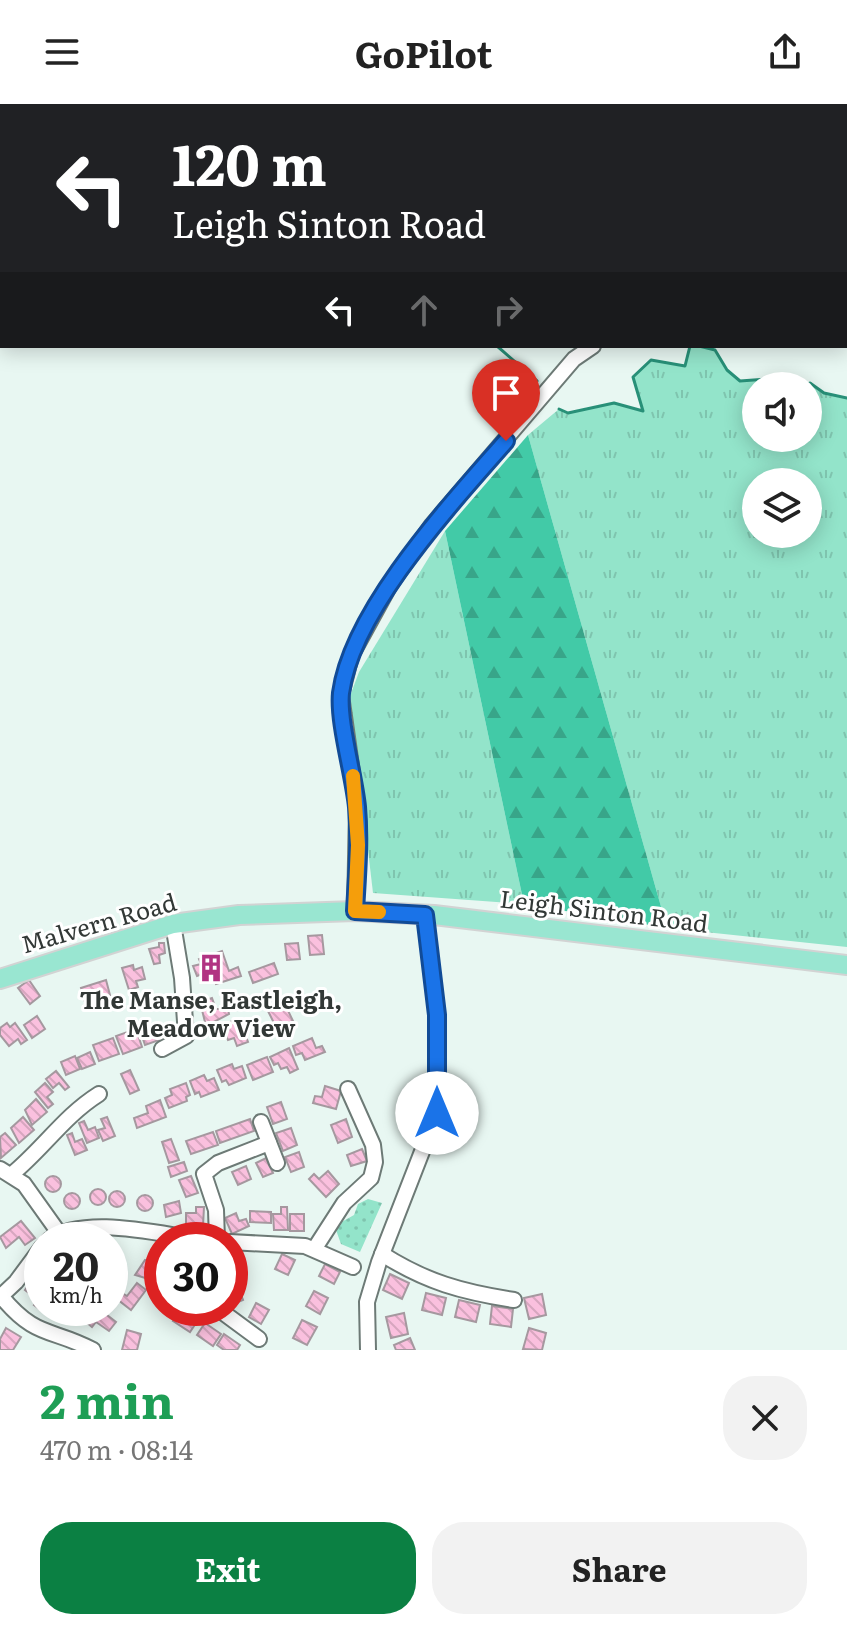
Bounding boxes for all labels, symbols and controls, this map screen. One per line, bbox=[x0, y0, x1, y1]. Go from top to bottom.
text: GoPilot bbox=[355, 26, 492, 79]
icon: menu bbox=[40, 30, 84, 74]
icon: share bbox=[763, 30, 807, 74]
text: 120 m bbox=[172, 120, 327, 203]
icon: left bbox=[40, 136, 144, 240]
text: Leigh Sinton Road bbox=[172, 196, 486, 249]
icon: left bbox=[318, 288, 362, 332]
icon: ahead bbox=[402, 288, 446, 332]
icon: right bbox=[486, 288, 530, 332]
pin bbox=[472, 359, 540, 441]
icon: arrive bbox=[484, 371, 528, 415]
map controls bbox=[742, 372, 822, 548]
button: sound bbox=[742, 372, 822, 452]
button: layers bbox=[742, 468, 822, 548]
street label: Leigh Sinton Road bbox=[498, 879, 711, 940]
street label: Malvern Road bbox=[17, 883, 180, 960]
building icon: The Manse, Eastleigh, Meadow View bbox=[196, 953, 226, 983]
place label: The Manse, Eastleigh, Meadow View bbox=[80, 981, 342, 1044]
position arrow bbox=[395, 1071, 479, 1155]
speed limit sign: 30 bbox=[144, 1222, 248, 1326]
text: 20 bbox=[53, 1234, 99, 1293]
text: km/h bbox=[49, 1279, 103, 1309]
text: 2 min bbox=[40, 1363, 174, 1434]
button: close bbox=[723, 1376, 807, 1460]
text: 470 m · 08:14 bbox=[40, 1429, 193, 1468]
button: Exit bbox=[40, 1522, 416, 1614]
button: Share bbox=[432, 1522, 807, 1614]

